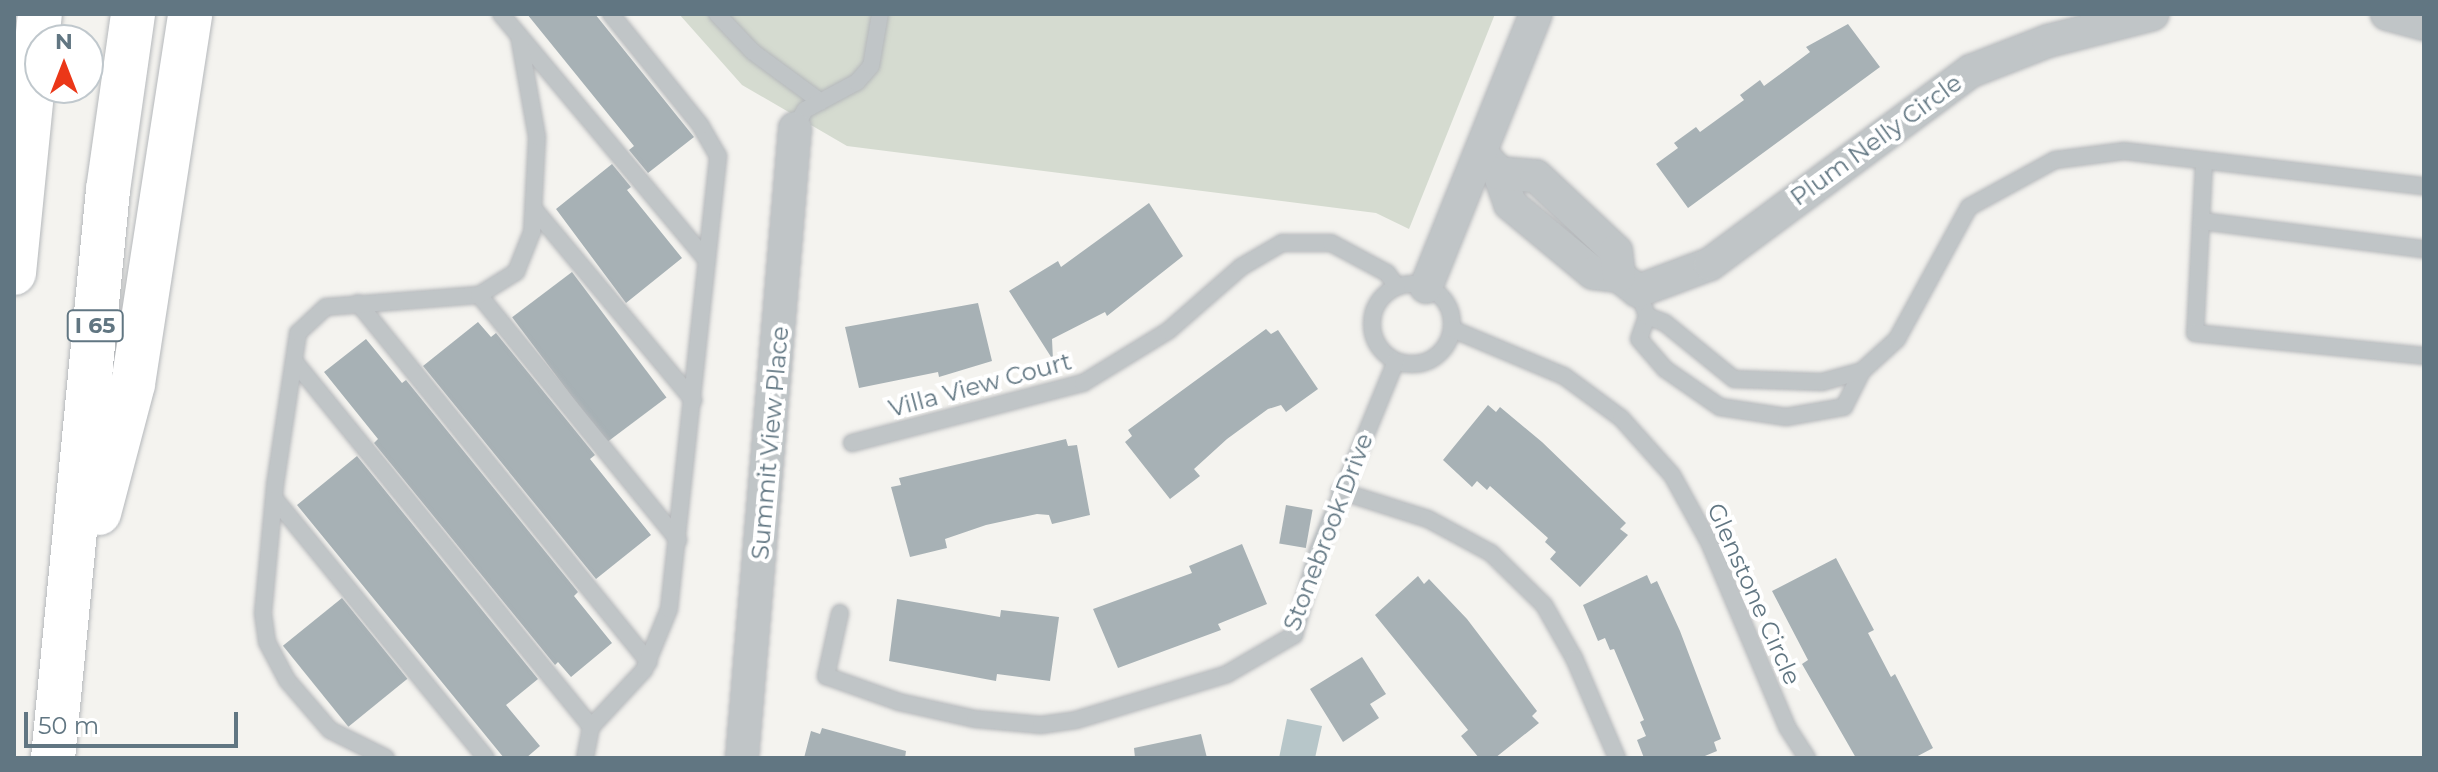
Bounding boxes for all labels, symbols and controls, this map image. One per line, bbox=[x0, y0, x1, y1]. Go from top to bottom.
north arrow bbox=[24, 24, 104, 104]
text: N bbox=[55, 28, 73, 55]
street label: Plum Nelly Circle bbox=[1785, 68, 1967, 212]
road number: I 65 bbox=[65, 308, 125, 344]
street label: Summit View Place bbox=[745, 325, 795, 561]
street label: Villa View Court bbox=[886, 347, 1074, 423]
street label: Stonebrook Drive bbox=[1277, 429, 1379, 635]
street label: Glenstone Circle bbox=[1701, 499, 1807, 689]
scale bar bbox=[28, 696, 242, 746]
text: 50 m bbox=[38, 711, 99, 740]

